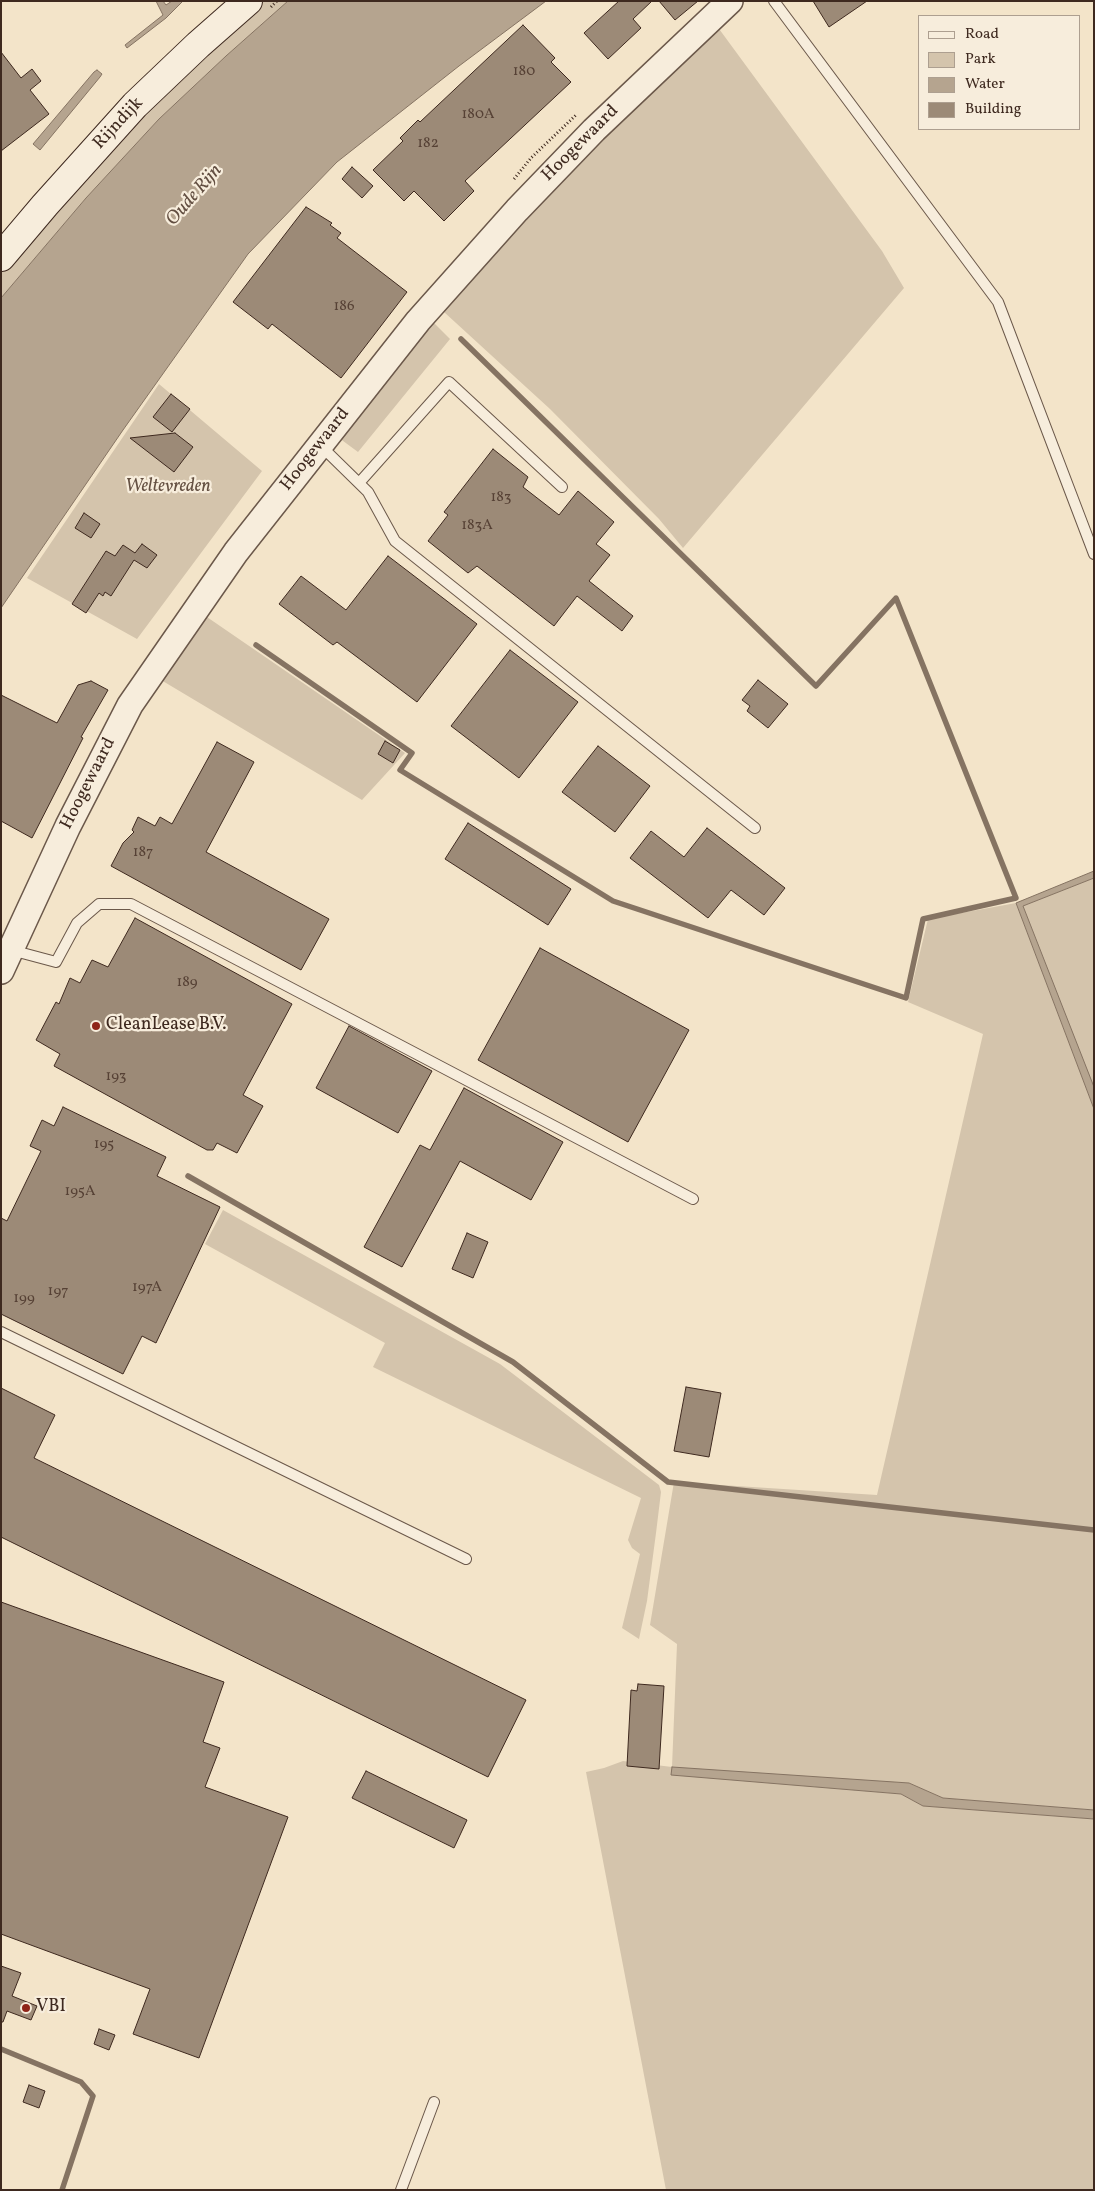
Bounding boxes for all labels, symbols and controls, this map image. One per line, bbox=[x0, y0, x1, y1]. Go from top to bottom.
legend bbox=[918, 15, 1080, 130]
text: Road bbox=[965, 24, 999, 45]
text: Park bbox=[965, 49, 996, 70]
house number: 180 bbox=[513, 63, 535, 81]
text: Water bbox=[965, 74, 1005, 95]
street label: Rijndijk bbox=[89, 93, 149, 155]
text: Building bbox=[965, 99, 1021, 120]
street label: Hoogewaard bbox=[538, 101, 624, 187]
house number: 180A bbox=[461, 106, 495, 124]
house number: 182 bbox=[417, 135, 439, 153]
water label: Oude Rijn bbox=[162, 161, 228, 231]
house number: 186 bbox=[333, 298, 355, 316]
street label: Hoogewaard bbox=[277, 404, 355, 496]
park label: Weltevreden bbox=[125, 477, 211, 499]
house number: 183 bbox=[490, 489, 512, 507]
house number: 183A bbox=[461, 517, 493, 535]
street label: Hoogewaard bbox=[57, 735, 121, 833]
house number: 187 bbox=[133, 844, 153, 862]
house number: 189 bbox=[176, 974, 198, 992]
place label: CleanLease B.V. bbox=[106, 1015, 227, 1037]
marker: CleanLease B.V. bbox=[90, 1020, 102, 1032]
house number: 193 bbox=[106, 1068, 126, 1086]
house number: 195 bbox=[94, 1136, 114, 1154]
house number: 195A bbox=[64, 1183, 96, 1201]
house number: 197A bbox=[132, 1279, 162, 1297]
house number: 197 bbox=[48, 1283, 68, 1301]
house number: 199 bbox=[13, 1290, 35, 1308]
place label: VBI bbox=[36, 1997, 66, 2019]
marker: VBI bbox=[20, 2002, 32, 2014]

